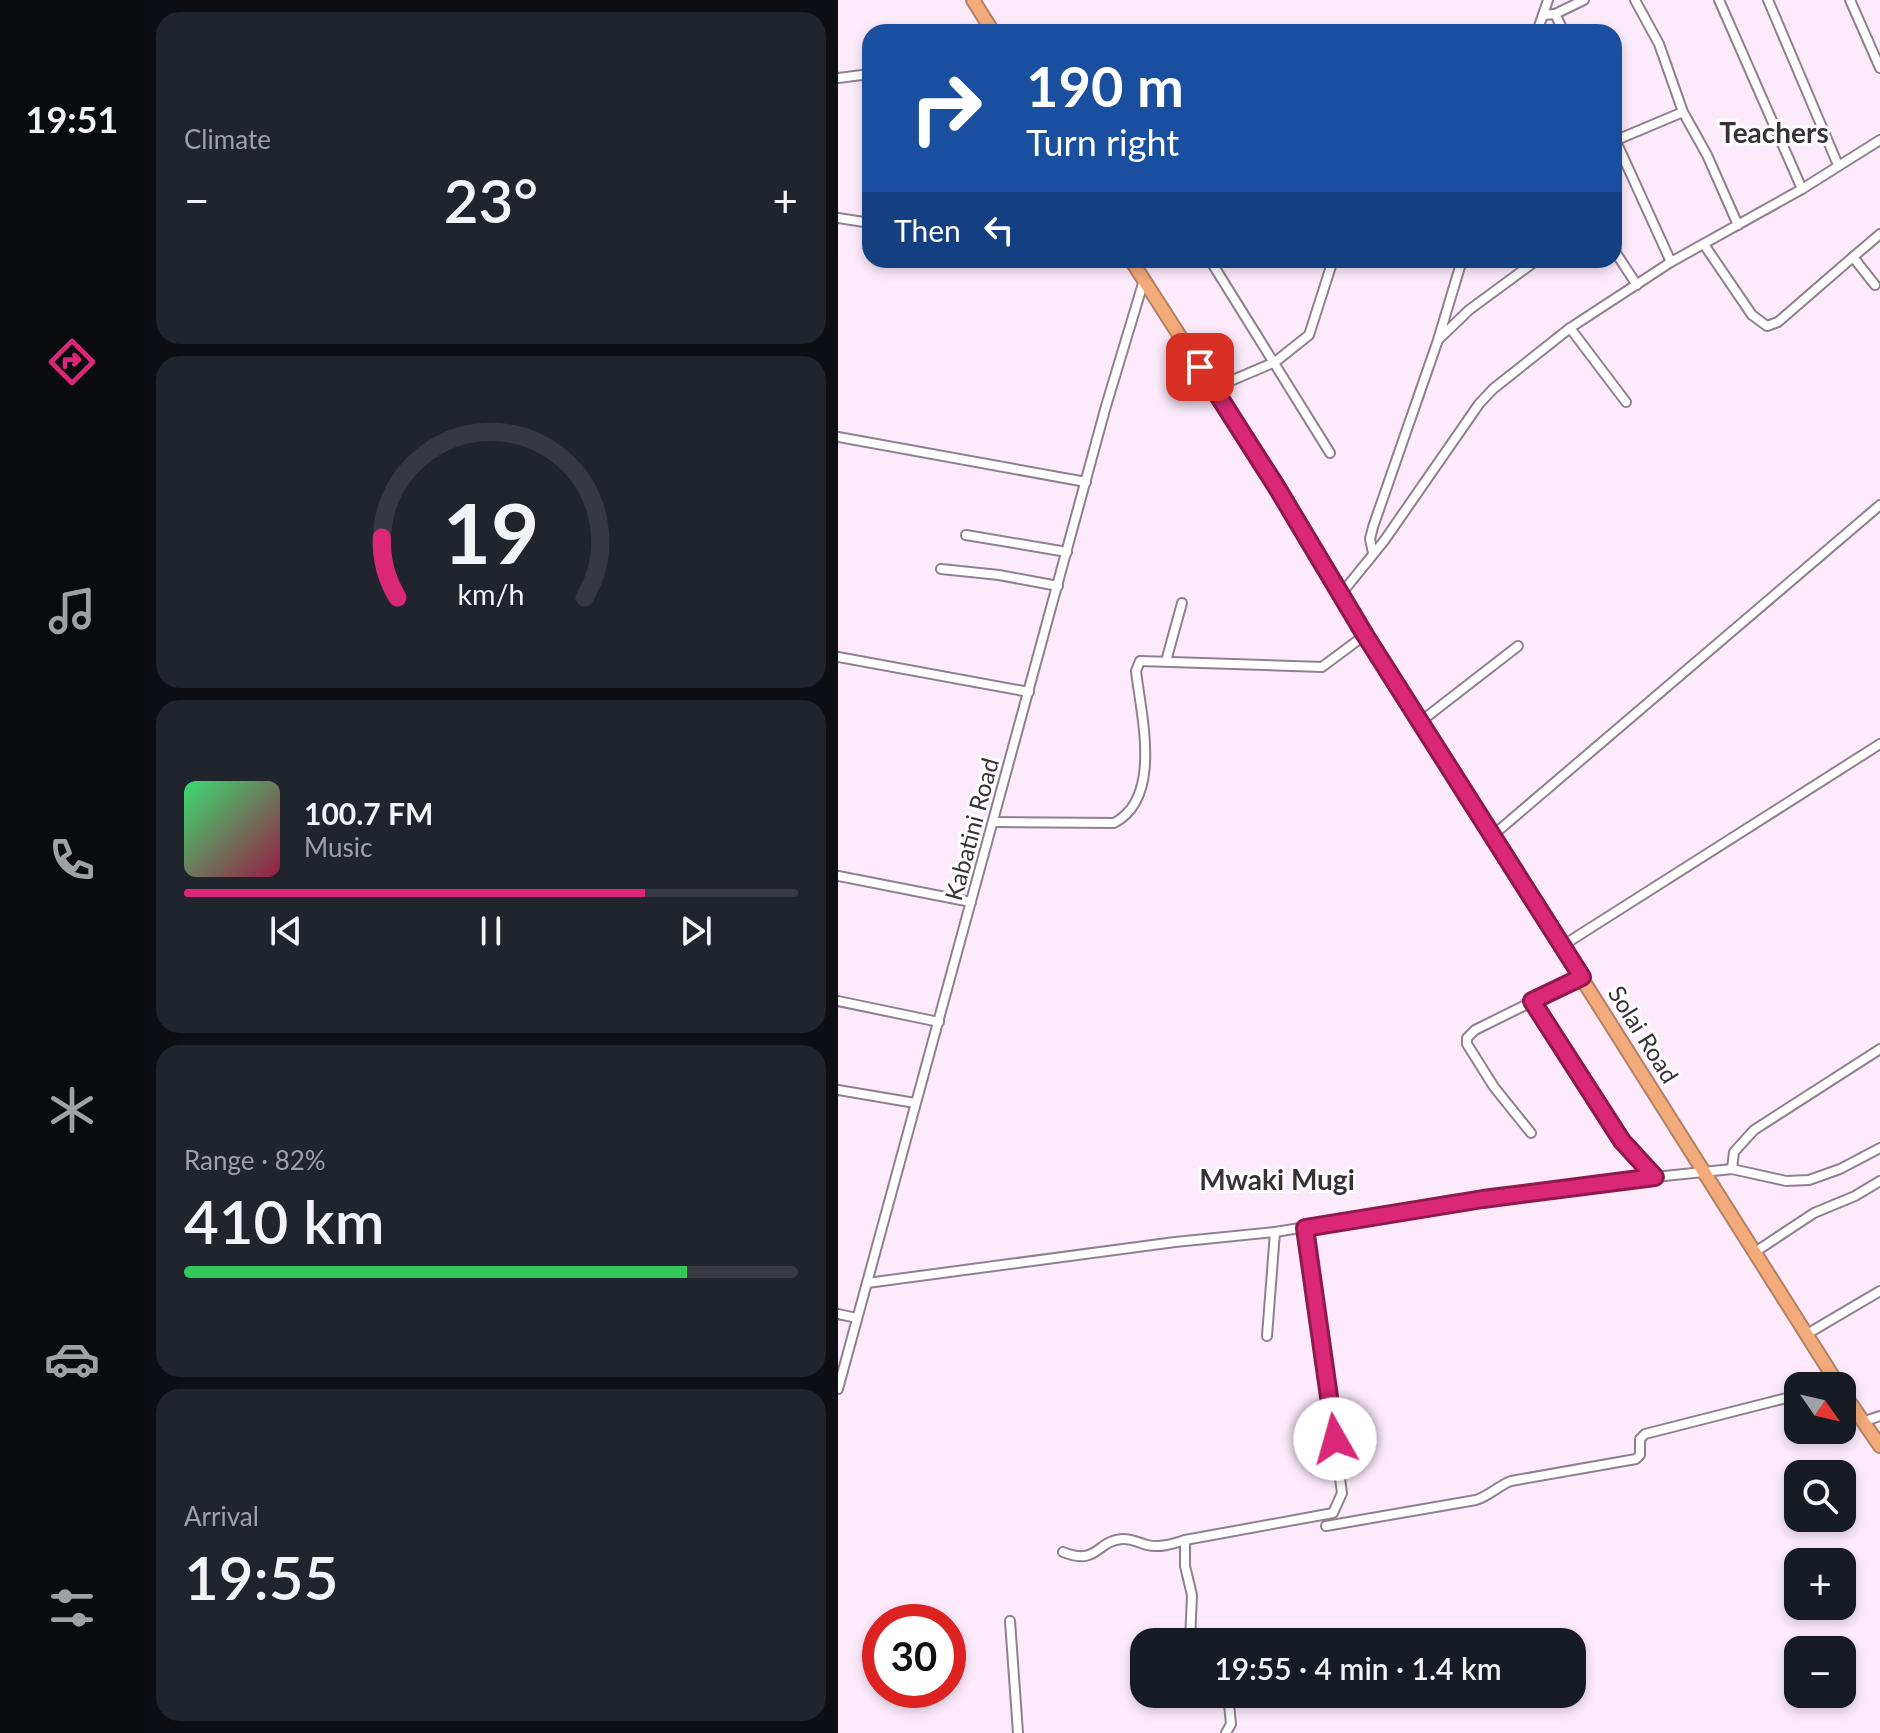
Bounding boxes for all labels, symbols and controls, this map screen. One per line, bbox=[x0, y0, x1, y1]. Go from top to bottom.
text: 190 m bbox=[1026, 52, 1184, 119]
icon: right bbox=[894, 56, 998, 160]
text: 19:51 bbox=[26, 97, 118, 141]
district label: Teachers bbox=[1719, 115, 1829, 149]
text: Turn right bbox=[1026, 120, 1179, 164]
text: Climate bbox=[184, 123, 271, 155]
text: 23° bbox=[444, 164, 538, 236]
text: − bbox=[184, 174, 210, 226]
text: + bbox=[772, 174, 798, 226]
icon: left bbox=[977, 208, 1021, 252]
text: Then bbox=[894, 212, 961, 248]
pin bbox=[1166, 333, 1234, 401]
icon: directions bbox=[44, 334, 100, 390]
icon: arrive bbox=[1178, 345, 1222, 389]
text: 19 bbox=[443, 482, 539, 582]
text: km/h bbox=[458, 577, 524, 611]
icon: music bbox=[44, 583, 100, 639]
street label: Kabatini Road bbox=[938, 755, 1004, 903]
text: 100.7 FM bbox=[304, 795, 433, 831]
text: Music bbox=[304, 831, 372, 863]
icon: phone bbox=[44, 832, 100, 888]
icon: previous bbox=[264, 909, 308, 953]
icon: pause bbox=[469, 909, 513, 953]
icon: next bbox=[674, 909, 718, 953]
street label: Solai Road bbox=[1603, 980, 1685, 1088]
icon: climate bbox=[44, 1082, 100, 1138]
text: Range · 82% bbox=[184, 1144, 326, 1176]
district label: Mwaki Mugi bbox=[1199, 1162, 1355, 1196]
text: 410 km bbox=[184, 1185, 385, 1257]
icon: car bbox=[44, 1331, 100, 1387]
north arrow bbox=[1784, 1372, 1856, 1444]
map controls bbox=[1784, 1372, 1856, 1708]
position arrow bbox=[1293, 1397, 1377, 1481]
button: search bbox=[1784, 1460, 1856, 1532]
text: Arrival bbox=[184, 1500, 259, 1532]
text: 19:55 bbox=[184, 1541, 338, 1613]
button: + bbox=[1784, 1548, 1856, 1620]
icon: filters bbox=[44, 1580, 100, 1636]
speed limit sign: 30 bbox=[862, 1604, 966, 1708]
button: − bbox=[1784, 1636, 1856, 1708]
text: 19:55 · 4 min · 1.4 km bbox=[1214, 1650, 1502, 1686]

